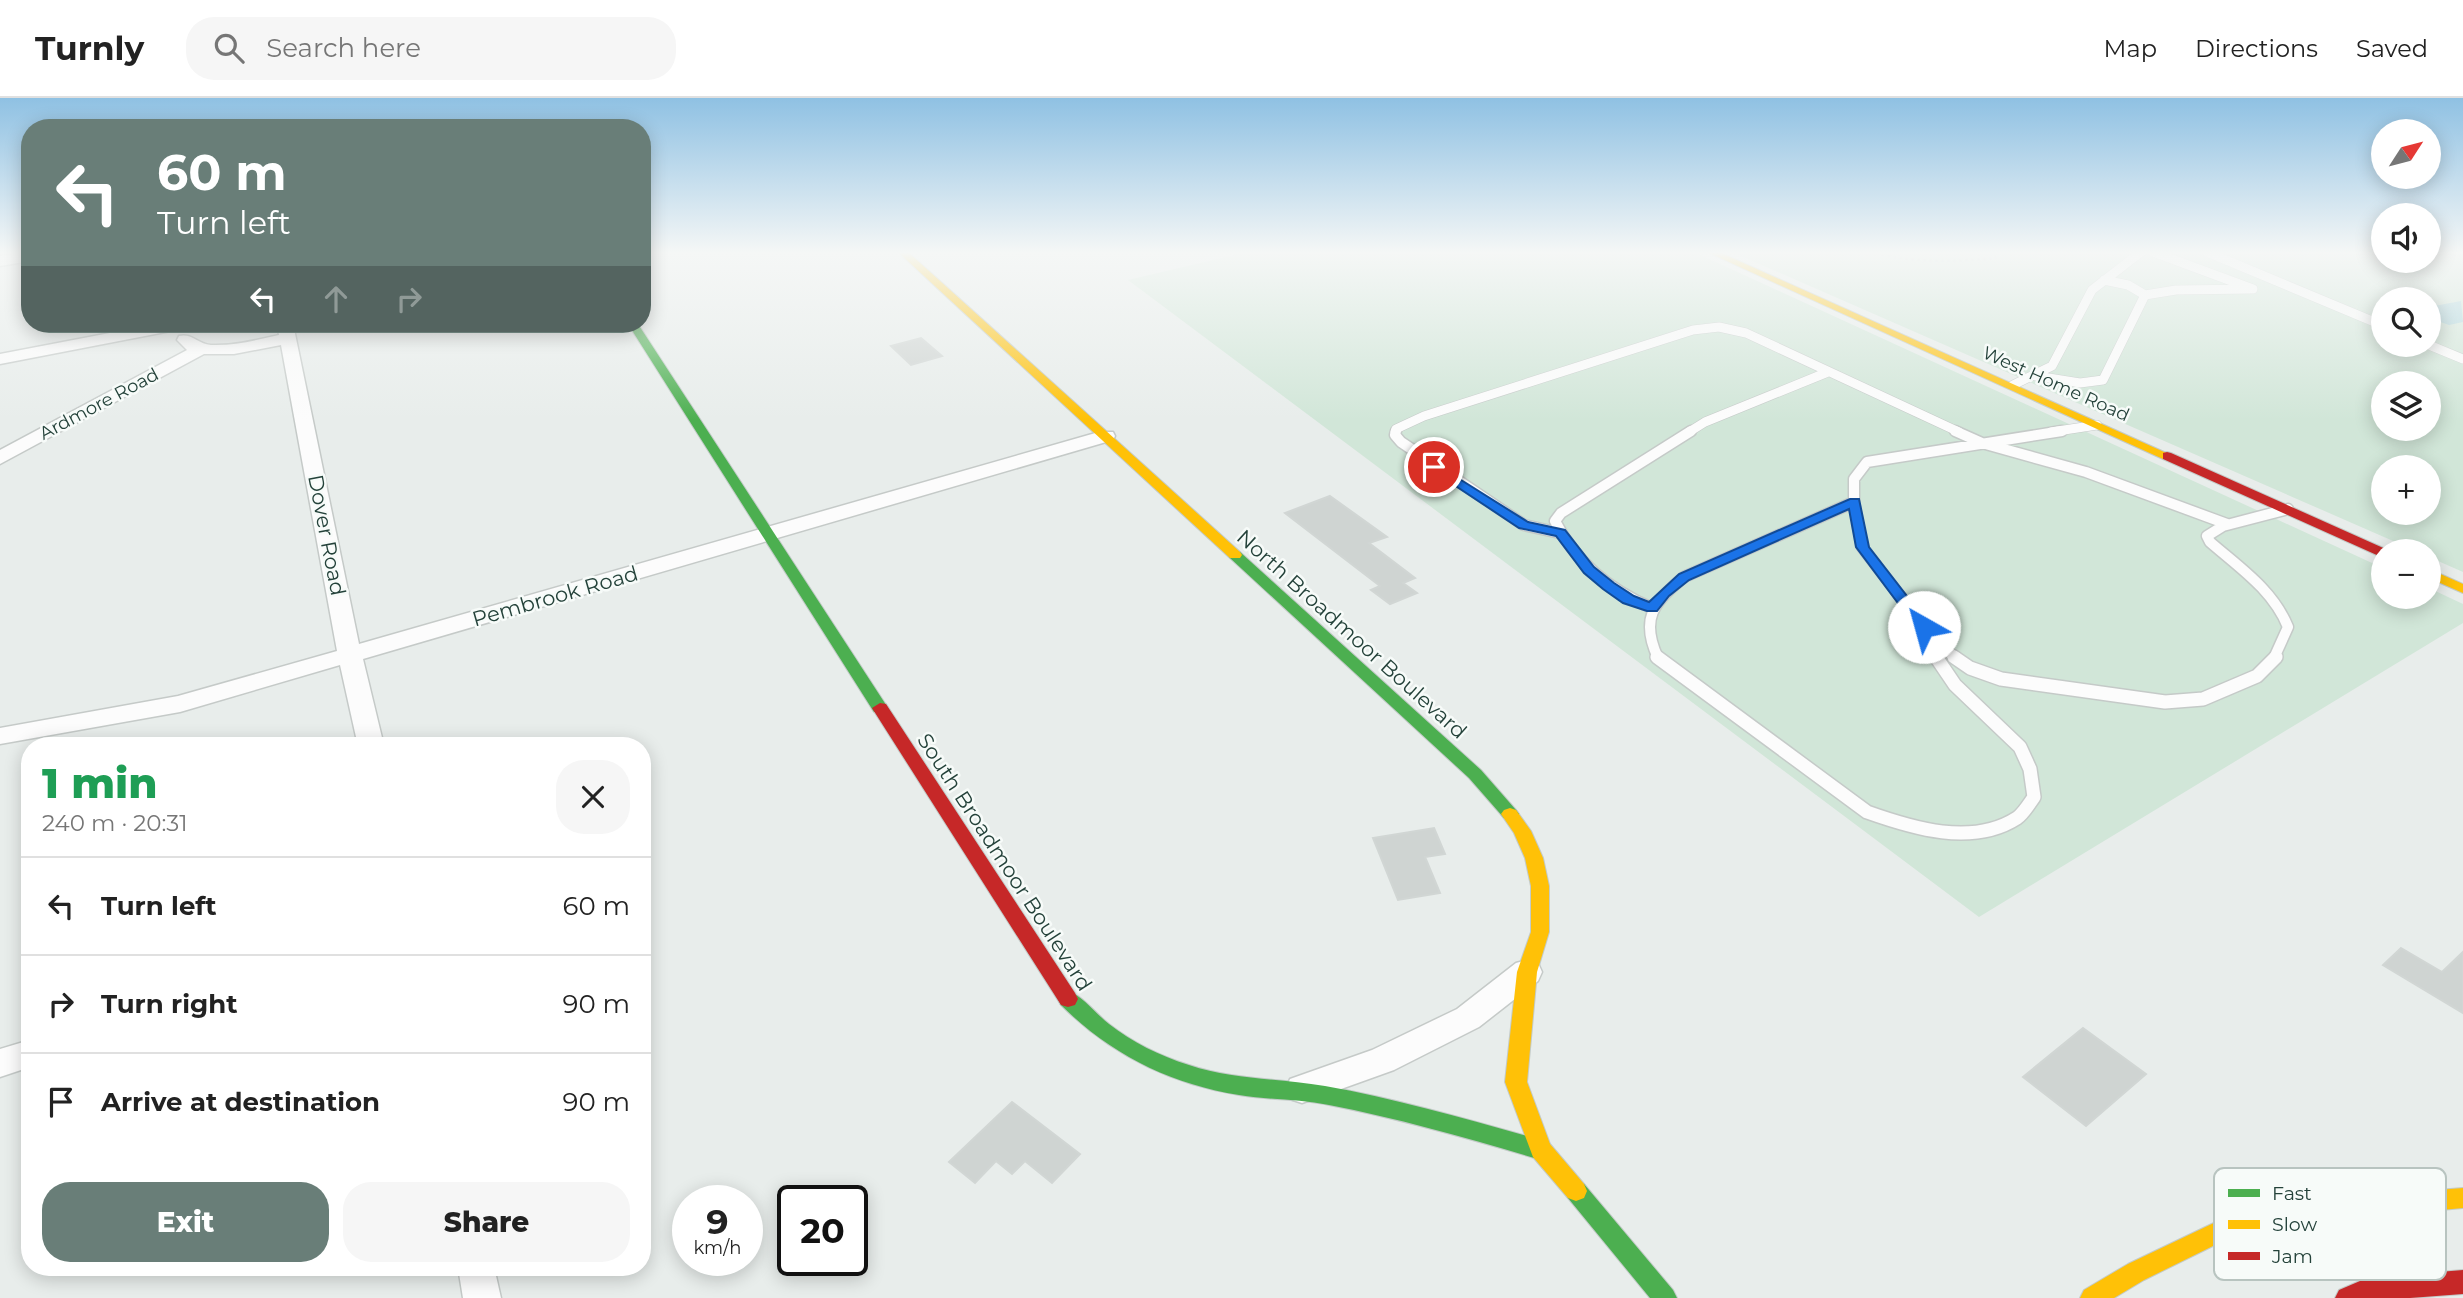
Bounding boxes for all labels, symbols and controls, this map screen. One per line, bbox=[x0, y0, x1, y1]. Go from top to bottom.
search box bbox=[186, 17, 676, 80]
text: Turnly bbox=[35, 28, 144, 68]
icon: search bbox=[210, 29, 248, 67]
text: Search here bbox=[266, 32, 421, 64]
text: Map bbox=[2104, 34, 2157, 63]
text: Directions bbox=[2195, 34, 2318, 63]
text: Saved bbox=[2356, 34, 2428, 63]
north arrow bbox=[2371, 119, 2441, 189]
map controls bbox=[2371, 119, 2441, 609]
text: 60 m bbox=[157, 143, 287, 202]
icon: left bbox=[42, 147, 133, 238]
text: Turn left bbox=[157, 203, 291, 242]
button: sound bbox=[2371, 203, 2441, 273]
icon: left bbox=[244, 280, 282, 318]
icon: ahead bbox=[317, 280, 355, 318]
icon: right bbox=[390, 280, 428, 318]
button: search bbox=[2371, 287, 2441, 357]
street label: West Home Road bbox=[1979, 342, 2133, 426]
street label: Ardmore Road bbox=[36, 363, 162, 445]
button: layers bbox=[2371, 371, 2441, 441]
pin bbox=[1404, 437, 1464, 497]
icon: arrive bbox=[1415, 448, 1453, 486]
button: + bbox=[2371, 455, 2441, 525]
street label: Dover Road bbox=[303, 472, 351, 598]
street label: North Broadmoor Boulevard bbox=[1232, 524, 1472, 744]
button: − bbox=[2371, 539, 2441, 609]
street label: Pembrook Road bbox=[469, 560, 641, 632]
position arrow bbox=[1887, 590, 1961, 664]
street label: South Broadmoor Boulevard bbox=[912, 729, 1098, 995]
text: 1 min bbox=[42, 757, 158, 809]
button: close bbox=[556, 760, 630, 834]
text: 240 m · 20:31 bbox=[42, 809, 188, 837]
icon: left bbox=[42, 887, 80, 925]
text: Turn left bbox=[101, 890, 217, 922]
text: 60 m bbox=[563, 890, 630, 922]
icon: right bbox=[42, 985, 80, 1023]
text: Turn right bbox=[101, 988, 237, 1020]
text: 90 m bbox=[563, 988, 630, 1020]
icon: arrive bbox=[42, 1083, 80, 1121]
text: Arrive at destination bbox=[101, 1086, 380, 1118]
text: 90 m bbox=[563, 1086, 630, 1118]
legend bbox=[2214, 1168, 2446, 1280]
button: Exit bbox=[42, 1182, 329, 1262]
button: Share bbox=[343, 1182, 630, 1262]
text: Fast bbox=[2272, 1182, 2312, 1205]
speed limit sign: 20 bbox=[777, 1185, 868, 1276]
text: 9 bbox=[706, 1200, 729, 1243]
text: Slow bbox=[2272, 1213, 2317, 1236]
text: km/h bbox=[693, 1237, 742, 1259]
text: Jam bbox=[2271, 1245, 2313, 1268]

